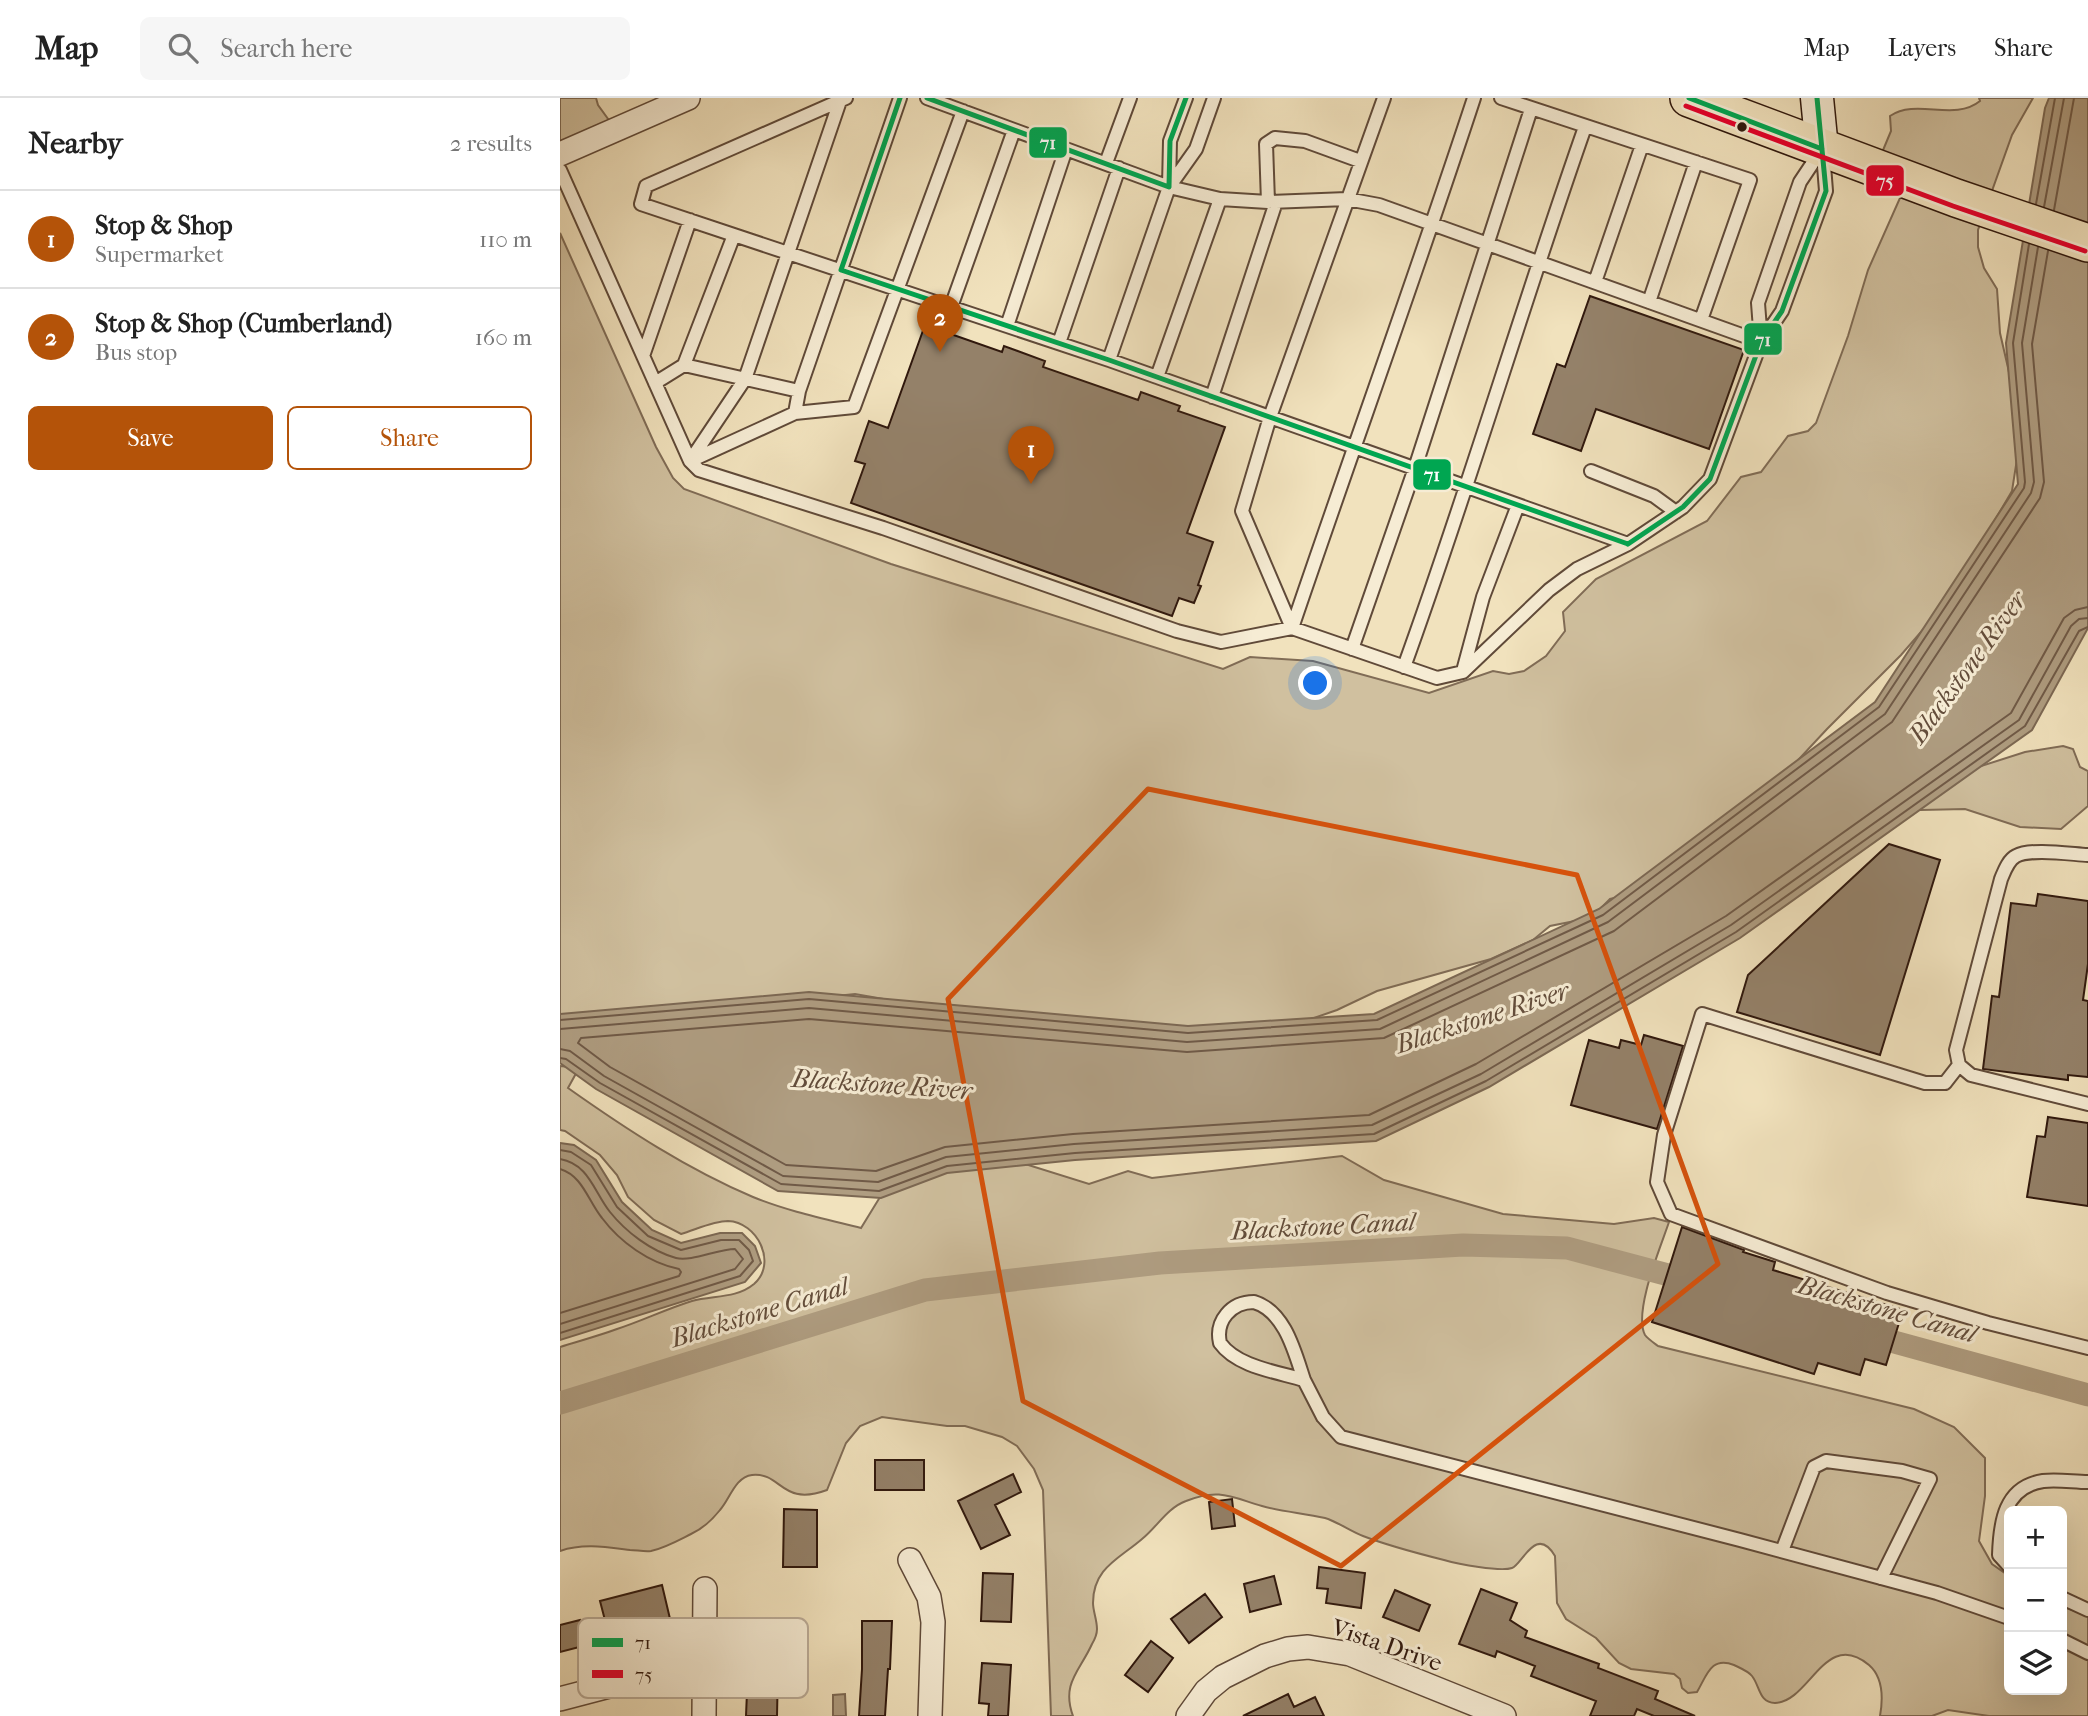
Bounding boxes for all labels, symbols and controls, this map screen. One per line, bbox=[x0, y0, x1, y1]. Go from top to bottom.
search box bbox=[140, 17, 630, 80]
text: Map bbox=[35, 29, 98, 68]
icon: search bbox=[164, 29, 202, 67]
text: Search here bbox=[220, 33, 352, 64]
text: Map bbox=[1804, 34, 1850, 62]
text: Layers bbox=[1888, 34, 1956, 62]
text: Share bbox=[1994, 34, 2053, 62]
unlabelled marker bbox=[1735, 120, 1749, 134]
text: Nearby bbox=[28, 126, 123, 161]
line badge: 71 bbox=[1028, 126, 1068, 159]
text: 2 results bbox=[450, 130, 532, 157]
text: 71 bbox=[1039, 132, 1056, 154]
line badge: 75 bbox=[1865, 164, 1905, 197]
text: 75 bbox=[1875, 170, 1894, 192]
text: Stop & Shop bbox=[95, 210, 233, 241]
text: 1 bbox=[47, 226, 55, 253]
text: 110 m bbox=[479, 226, 532, 253]
text: Supermarket bbox=[95, 241, 224, 268]
pin: 2 bbox=[917, 294, 963, 352]
text: Stop & Shop (Cumberland) bbox=[95, 308, 392, 339]
line badge: 71 bbox=[1743, 322, 1783, 356]
text: 2 bbox=[45, 324, 57, 351]
text: 160 m bbox=[475, 324, 532, 351]
text: 71 bbox=[1754, 329, 1771, 351]
text: Bus stop bbox=[95, 339, 177, 366]
button: Save bbox=[28, 406, 273, 470]
button: Share bbox=[287, 406, 532, 470]
pin: 1 bbox=[1008, 426, 1054, 484]
line badge: 71 bbox=[1412, 458, 1452, 491]
text: 71 bbox=[1423, 464, 1440, 486]
water label: Blackstone River bbox=[1901, 583, 2034, 751]
your location bbox=[1298, 666, 1332, 700]
water label: Blackstone River bbox=[1390, 974, 1575, 1061]
water label: Blackstone River bbox=[789, 1063, 975, 1106]
water label: Blackstone Canal bbox=[1228, 1206, 1418, 1247]
water label: Blackstone Canal bbox=[1792, 1269, 1982, 1350]
water label: Blackstone Canal bbox=[665, 1270, 854, 1355]
map controls bbox=[2004, 1506, 2067, 1695]
button: + bbox=[2004, 1506, 2067, 1569]
button: − bbox=[2004, 1569, 2067, 1632]
street label: Vista Drive bbox=[1327, 1613, 1446, 1677]
legend bbox=[578, 1618, 808, 1698]
text: 71 bbox=[635, 1632, 651, 1654]
button: layers bbox=[2004, 1632, 2067, 1695]
text: 75 bbox=[635, 1664, 652, 1686]

